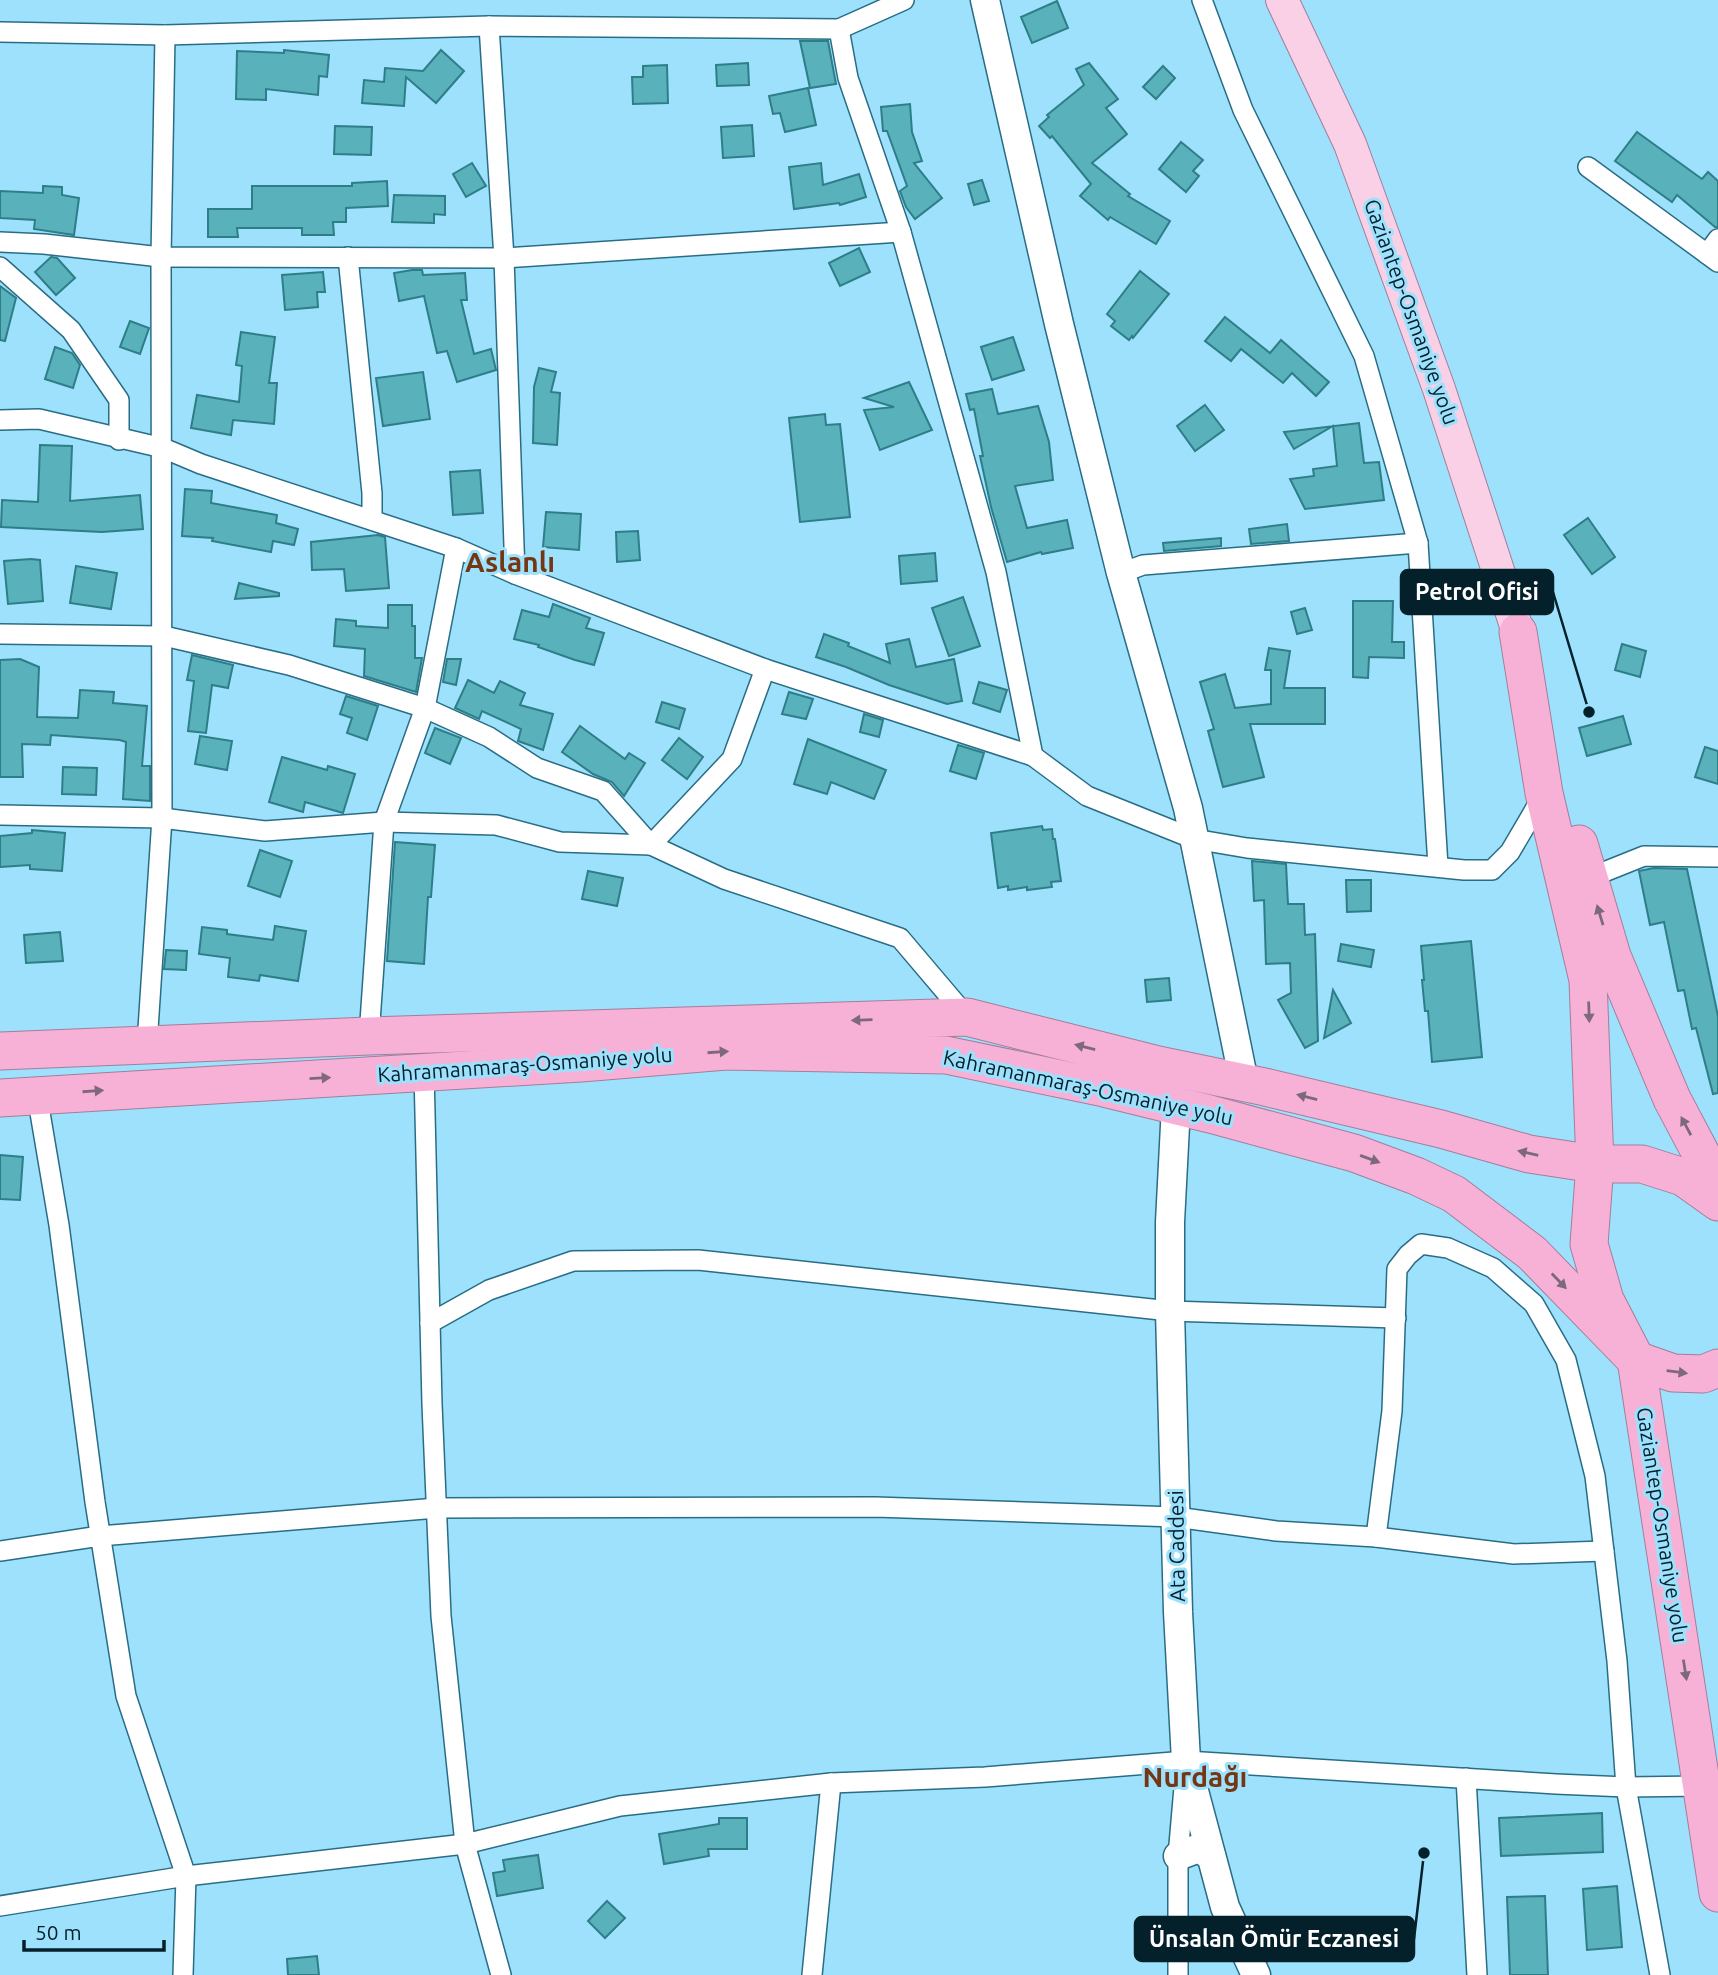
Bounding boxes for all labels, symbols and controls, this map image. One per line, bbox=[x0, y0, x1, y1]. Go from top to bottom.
street label: Gaziantep-Osmaniye yolu bbox=[1360, 196, 1464, 428]
district label: Aslanlı bbox=[465, 546, 555, 577]
callout: Petrol Ofisi bbox=[1401, 570, 1553, 614]
text: Petrol Ofisi bbox=[1415, 579, 1539, 604]
one-way arrow bbox=[1595, 904, 1605, 925]
one-way arrow bbox=[1583, 1001, 1594, 1023]
one-way arrow bbox=[850, 1015, 872, 1026]
one-way arrow bbox=[1074, 1041, 1096, 1052]
street label: Kahramanmaraş-Osmaniye yolu bbox=[377, 1042, 673, 1086]
street label: Kahramanmaraş-Osmaniye yolu bbox=[941, 1045, 1235, 1130]
one-way arrow bbox=[707, 1046, 729, 1057]
one-way arrow bbox=[309, 1072, 331, 1083]
one-way arrow bbox=[82, 1086, 104, 1097]
one-way arrow bbox=[1296, 1091, 1318, 1102]
one-way arrow bbox=[1680, 1116, 1692, 1135]
one-way arrow bbox=[1517, 1147, 1539, 1158]
one-way arrow bbox=[1360, 1154, 1381, 1165]
one-way arrow bbox=[1550, 1272, 1567, 1288]
one-way arrow bbox=[1666, 1367, 1688, 1378]
street label: Gaziantep-Osmaniye yolu bbox=[1633, 1405, 1693, 1644]
street label: Ata Caddesi bbox=[1163, 1490, 1189, 1602]
one-way arrow bbox=[1680, 1659, 1691, 1681]
district label: Nurdağı bbox=[1143, 1761, 1247, 1792]
scale bar bbox=[24, 1909, 164, 1953]
callout: Ünsalan Ömür Eczanesi bbox=[1135, 1917, 1414, 1961]
text: 50 m bbox=[35, 1920, 82, 1944]
text: Ünsalan Ömür Eczanesi bbox=[1149, 1924, 1399, 1951]

